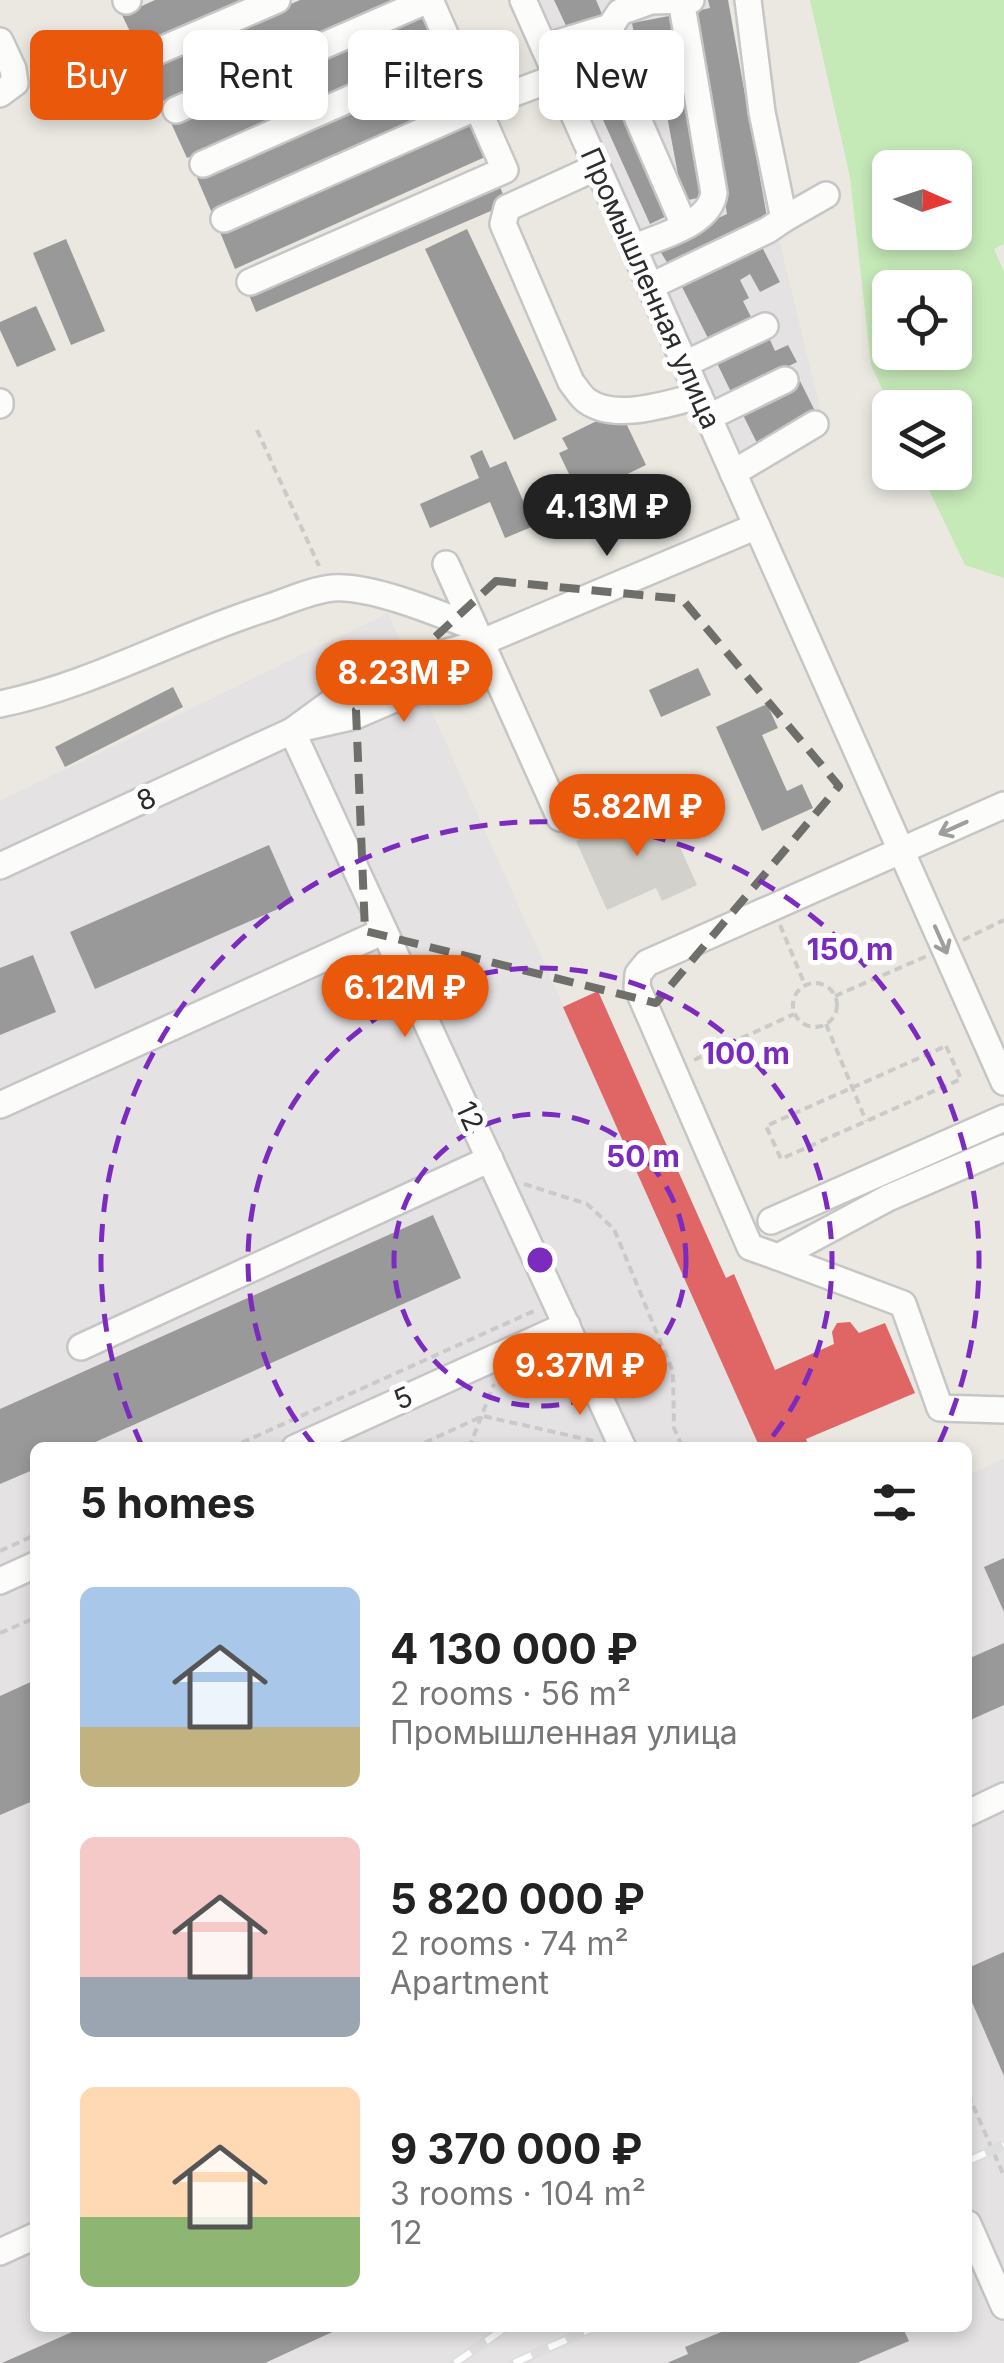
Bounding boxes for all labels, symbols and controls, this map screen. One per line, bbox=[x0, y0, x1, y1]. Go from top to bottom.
chip: Buy bbox=[30, 30, 163, 120]
chip: Rent bbox=[183, 30, 328, 120]
chip: Filters bbox=[348, 30, 519, 120]
chip: New bbox=[539, 30, 684, 120]
street label: Промышленная улица bbox=[574, 142, 728, 434]
north arrow bbox=[872, 150, 972, 250]
map controls bbox=[872, 150, 972, 490]
button: locate bbox=[872, 270, 972, 370]
button: layers bbox=[872, 390, 972, 490]
pin: 4.13M ₽ bbox=[515, 474, 699, 559]
text: 4.13M ₽ bbox=[545, 487, 669, 526]
pin: 8.23M ₽ bbox=[312, 640, 496, 725]
text: 8.23M ₽ bbox=[338, 653, 470, 692]
pin: 5.82M ₽ bbox=[545, 774, 729, 859]
street label: 8 bbox=[131, 780, 161, 818]
text: 5.82M ₽ bbox=[571, 787, 703, 826]
one-way arrow bbox=[938, 820, 969, 838]
one-way arrow bbox=[933, 924, 951, 955]
text: 150 m bbox=[807, 931, 893, 967]
pin: 6.12M ₽ bbox=[313, 955, 497, 1040]
text: 6.12M ₽ bbox=[344, 968, 466, 1007]
text: 100 m bbox=[702, 1035, 790, 1071]
street label: 12 bbox=[449, 1096, 491, 1136]
text: 50 m bbox=[606, 1138, 680, 1174]
centre of rings bbox=[522, 1242, 558, 1278]
pin: 9.37M ₽ bbox=[488, 1333, 672, 1418]
text: 9.37M ₽ bbox=[515, 1346, 645, 1385]
street label: 5 bbox=[388, 1379, 418, 1417]
icon: filters bbox=[867, 1475, 922, 1530]
text: 5 homes bbox=[80, 1477, 256, 1528]
text: 4 130 000 ₽ bbox=[390, 1623, 638, 1674]
icon: home bbox=[160, 1627, 280, 1747]
text: 2 rooms · 56 m² bbox=[390, 1674, 631, 1713]
text: Промышленная улица bbox=[390, 1713, 738, 1752]
text: 5 820 000 ₽ bbox=[390, 1873, 645, 1924]
icon: home bbox=[160, 1877, 280, 1997]
text: 2 rooms · 74 m² bbox=[390, 1924, 629, 1963]
text: Apartment bbox=[390, 1963, 549, 2002]
text: 9 370 000 ₽ bbox=[390, 2123, 642, 2174]
icon: home bbox=[160, 2127, 280, 2247]
text: 3 rooms · 104 m² bbox=[390, 2174, 646, 2213]
text: 12 bbox=[390, 2213, 423, 2252]

